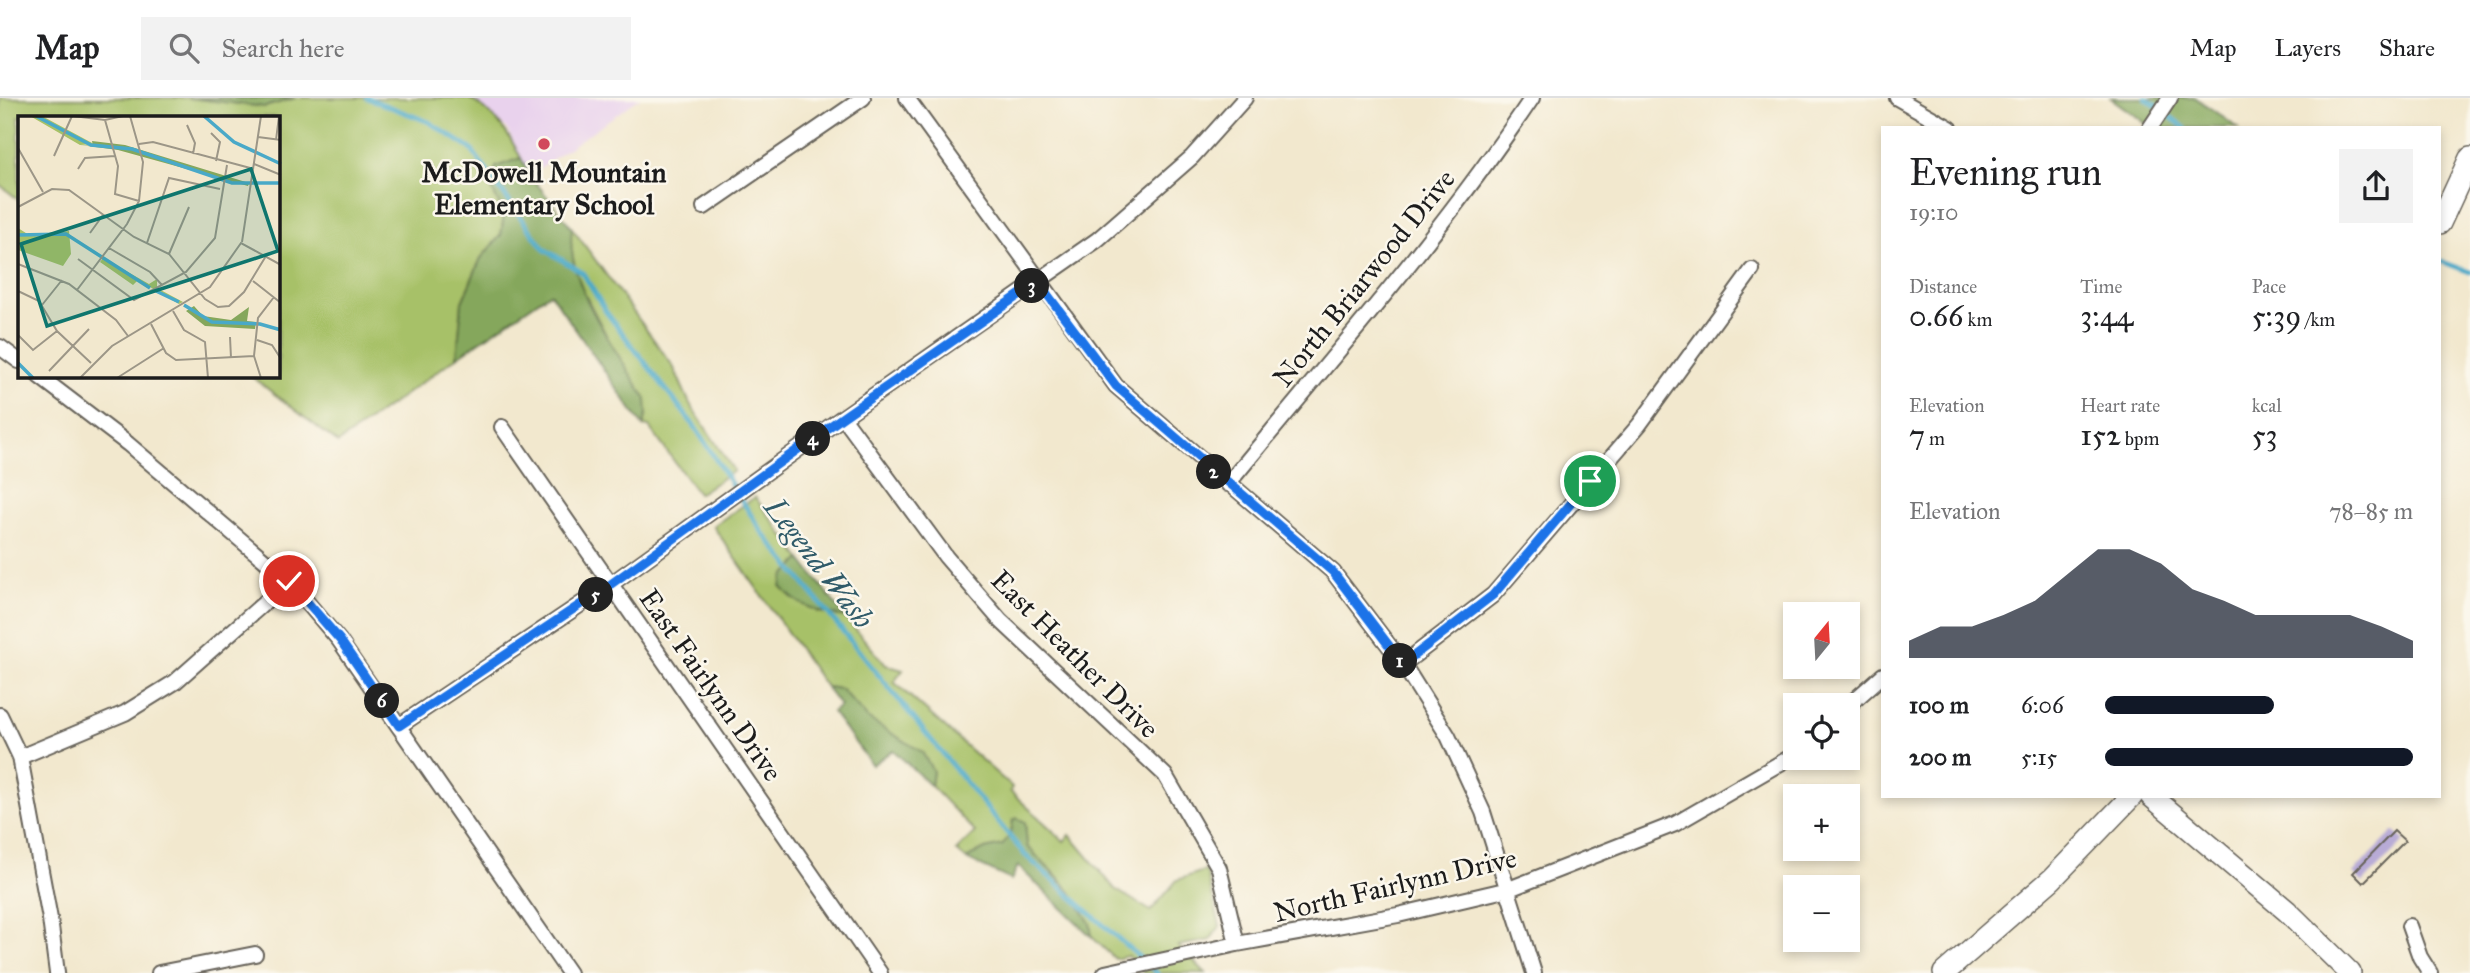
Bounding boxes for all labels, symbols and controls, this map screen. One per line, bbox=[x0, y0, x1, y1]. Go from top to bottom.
search box bbox=[141, 17, 631, 80]
text: Map bbox=[35, 28, 99, 68]
icon: search bbox=[165, 29, 203, 67]
text: Search here bbox=[221, 32, 345, 64]
text: Map bbox=[2190, 33, 2237, 63]
text: Layers bbox=[2275, 33, 2341, 63]
text: Share bbox=[2379, 33, 2435, 63]
inset map bbox=[18, 116, 280, 378]
marker: McDowell Mountain Elementary School bbox=[536, 136, 552, 152]
text: Evening run bbox=[1909, 149, 2102, 195]
button: share bbox=[2339, 149, 2413, 223]
place label: McDowell Mountain Elementary School bbox=[422, 155, 666, 222]
street label: North Briarwood Drive bbox=[1265, 162, 1463, 394]
text: 19:10 bbox=[1909, 198, 1958, 226]
pin: 3 bbox=[1014, 268, 1050, 304]
text: 3 bbox=[1028, 274, 1035, 297]
text: Distance bbox=[1909, 275, 1977, 298]
text: Time bbox=[2080, 275, 2122, 298]
text: Pace bbox=[2252, 275, 2286, 298]
text: 0.66 bbox=[1909, 298, 1963, 334]
text: 3:44 bbox=[2080, 298, 2133, 334]
text: 5:39 bbox=[2252, 298, 2301, 334]
text: km bbox=[1963, 308, 1992, 331]
text: /km bbox=[2301, 308, 2335, 331]
text: Elevation bbox=[1909, 394, 1984, 417]
text: Heart rate bbox=[2080, 394, 2160, 417]
text: kcal bbox=[2252, 394, 2282, 417]
text: 7 bbox=[1909, 417, 1925, 453]
text: 152 bbox=[2080, 417, 2121, 453]
text: 53 bbox=[2252, 417, 2278, 453]
pin: 4 bbox=[796, 422, 830, 456]
text: 4 bbox=[807, 427, 818, 450]
text: m bbox=[1925, 427, 1945, 450]
text: bpm bbox=[2121, 427, 2159, 450]
pin bbox=[1560, 451, 1620, 511]
pin: 2 bbox=[1196, 454, 1232, 490]
text: 2 bbox=[1209, 460, 1218, 483]
icon: arrive bbox=[1571, 462, 1609, 500]
water label: Legend Wash bbox=[755, 489, 882, 636]
text: Elevation bbox=[1909, 497, 2000, 525]
text: 78–85 m bbox=[2329, 497, 2413, 525]
pin bbox=[259, 551, 319, 611]
icon: check bbox=[270, 562, 308, 600]
street label: East Heather Drive bbox=[984, 563, 1166, 745]
pin: 5 bbox=[578, 578, 614, 612]
street label: East Fairlynn Drive bbox=[632, 582, 790, 788]
text: 5 bbox=[591, 583, 600, 606]
north arrow bbox=[1783, 602, 1860, 679]
map controls bbox=[1783, 602, 1860, 952]
pin: 1 bbox=[1382, 644, 1418, 678]
text: 1 bbox=[1396, 649, 1403, 672]
pin: 6 bbox=[364, 684, 400, 718]
text: 6 bbox=[377, 689, 386, 712]
text: 100 m bbox=[1909, 691, 1969, 719]
text: 6:06 bbox=[2021, 691, 2064, 719]
button: locate bbox=[1783, 693, 1860, 770]
text: 200 m bbox=[1909, 743, 1971, 771]
text: 5:15 bbox=[2021, 743, 2057, 771]
button: + bbox=[1783, 784, 1860, 861]
street label: North Fairlynn Drive bbox=[1270, 840, 1520, 930]
button: − bbox=[1783, 875, 1860, 952]

